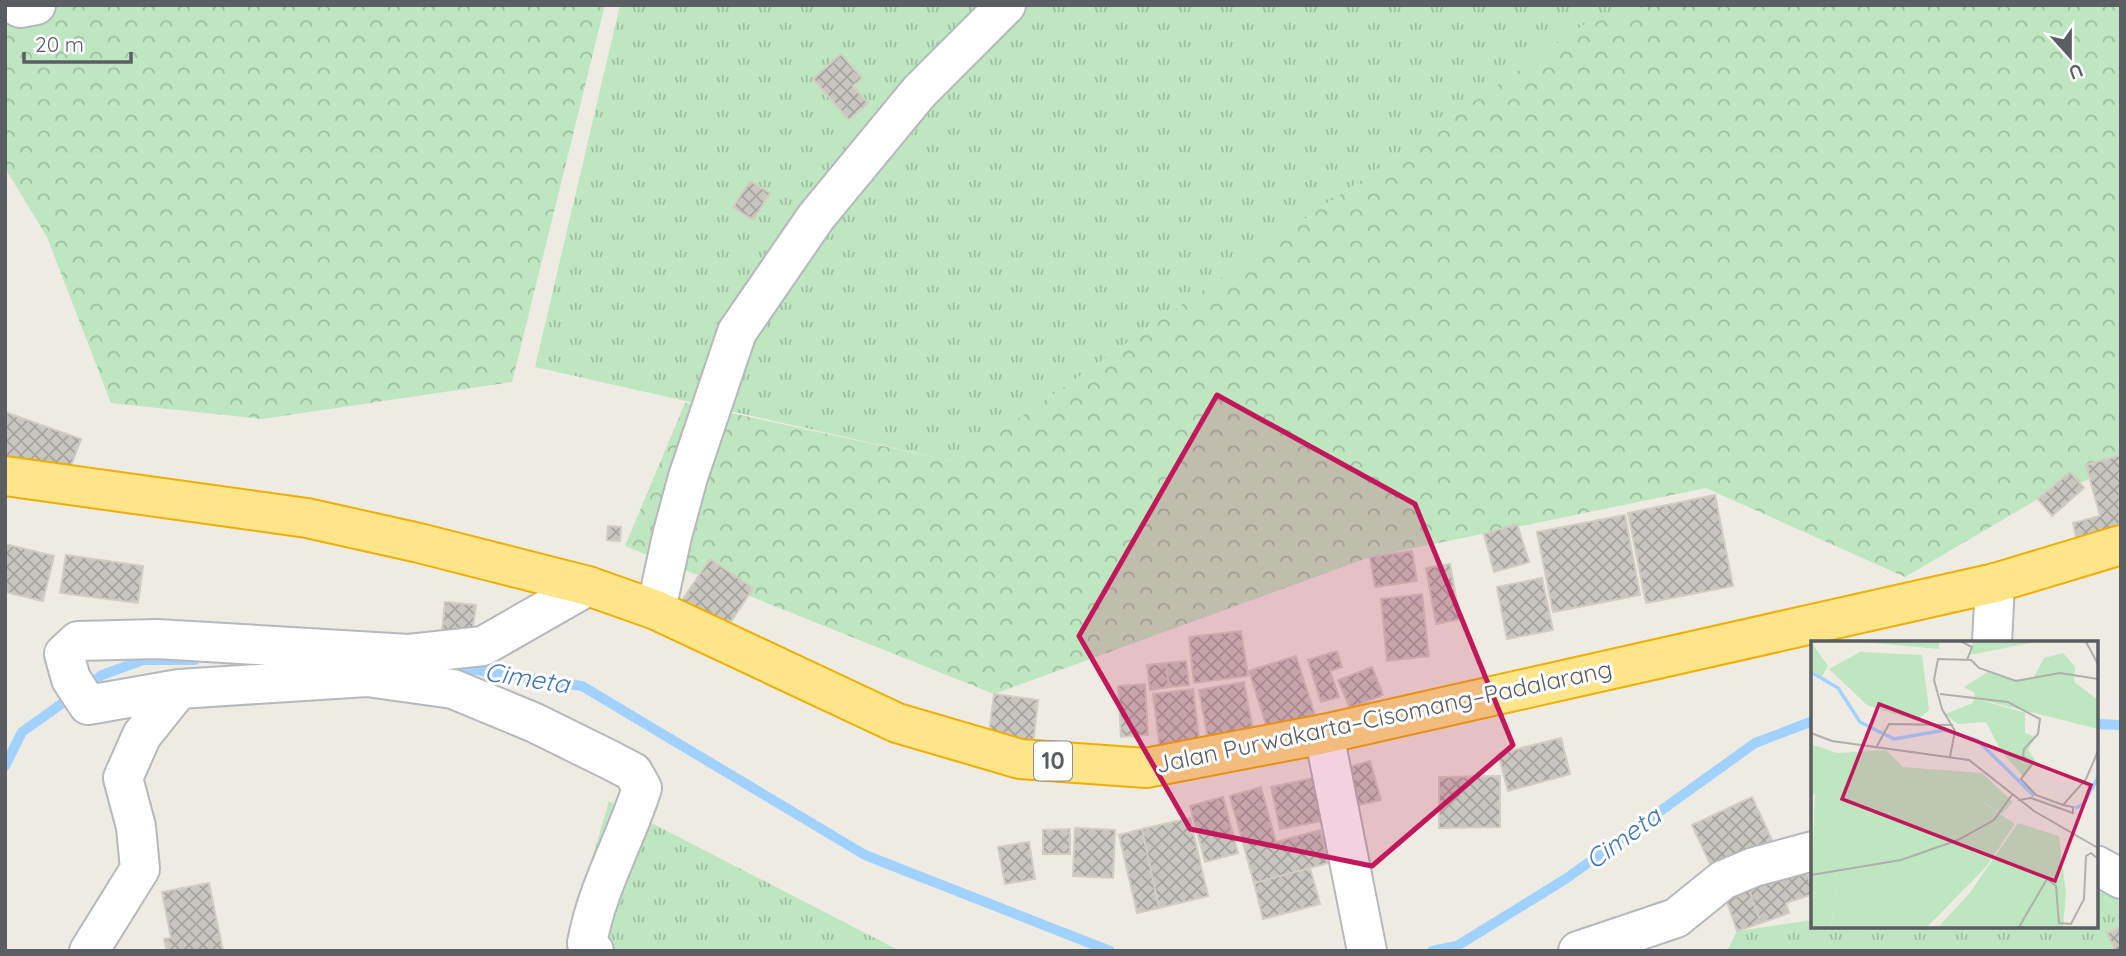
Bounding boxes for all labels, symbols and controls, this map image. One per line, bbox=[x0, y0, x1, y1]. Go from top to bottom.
scale bar bbox=[24, 21, 131, 65]
north arrow bbox=[2035, 21, 2105, 91]
text: 20 m bbox=[35, 31, 84, 57]
text: U bbox=[2066, 58, 2087, 85]
inset map bbox=[1811, 641, 2098, 928]
street label: Jalan Purwakarta–Cisomang–Padalarang bbox=[1153, 653, 1615, 779]
water label: Cimeta bbox=[482, 655, 573, 701]
road number: 10 bbox=[1034, 741, 1072, 780]
water label: Cimeta bbox=[1578, 798, 1668, 876]

